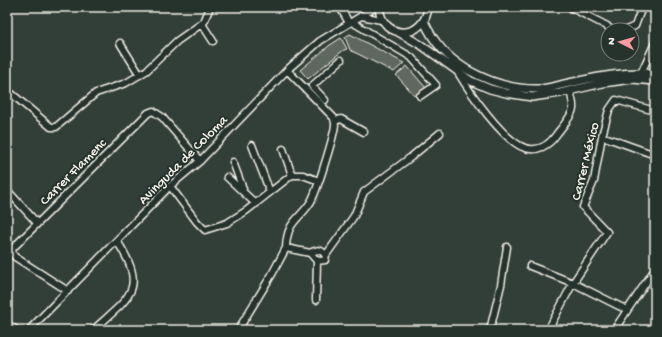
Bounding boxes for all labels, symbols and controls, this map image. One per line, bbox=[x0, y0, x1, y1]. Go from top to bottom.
north arrow bbox=[600, 22, 640, 62]
text: N bbox=[606, 37, 618, 45]
street label: Avinguda de Coloma bbox=[135, 112, 233, 209]
street label: Carrer México bbox=[568, 121, 604, 203]
street label: Carrer Flamenc bbox=[37, 135, 112, 210]

